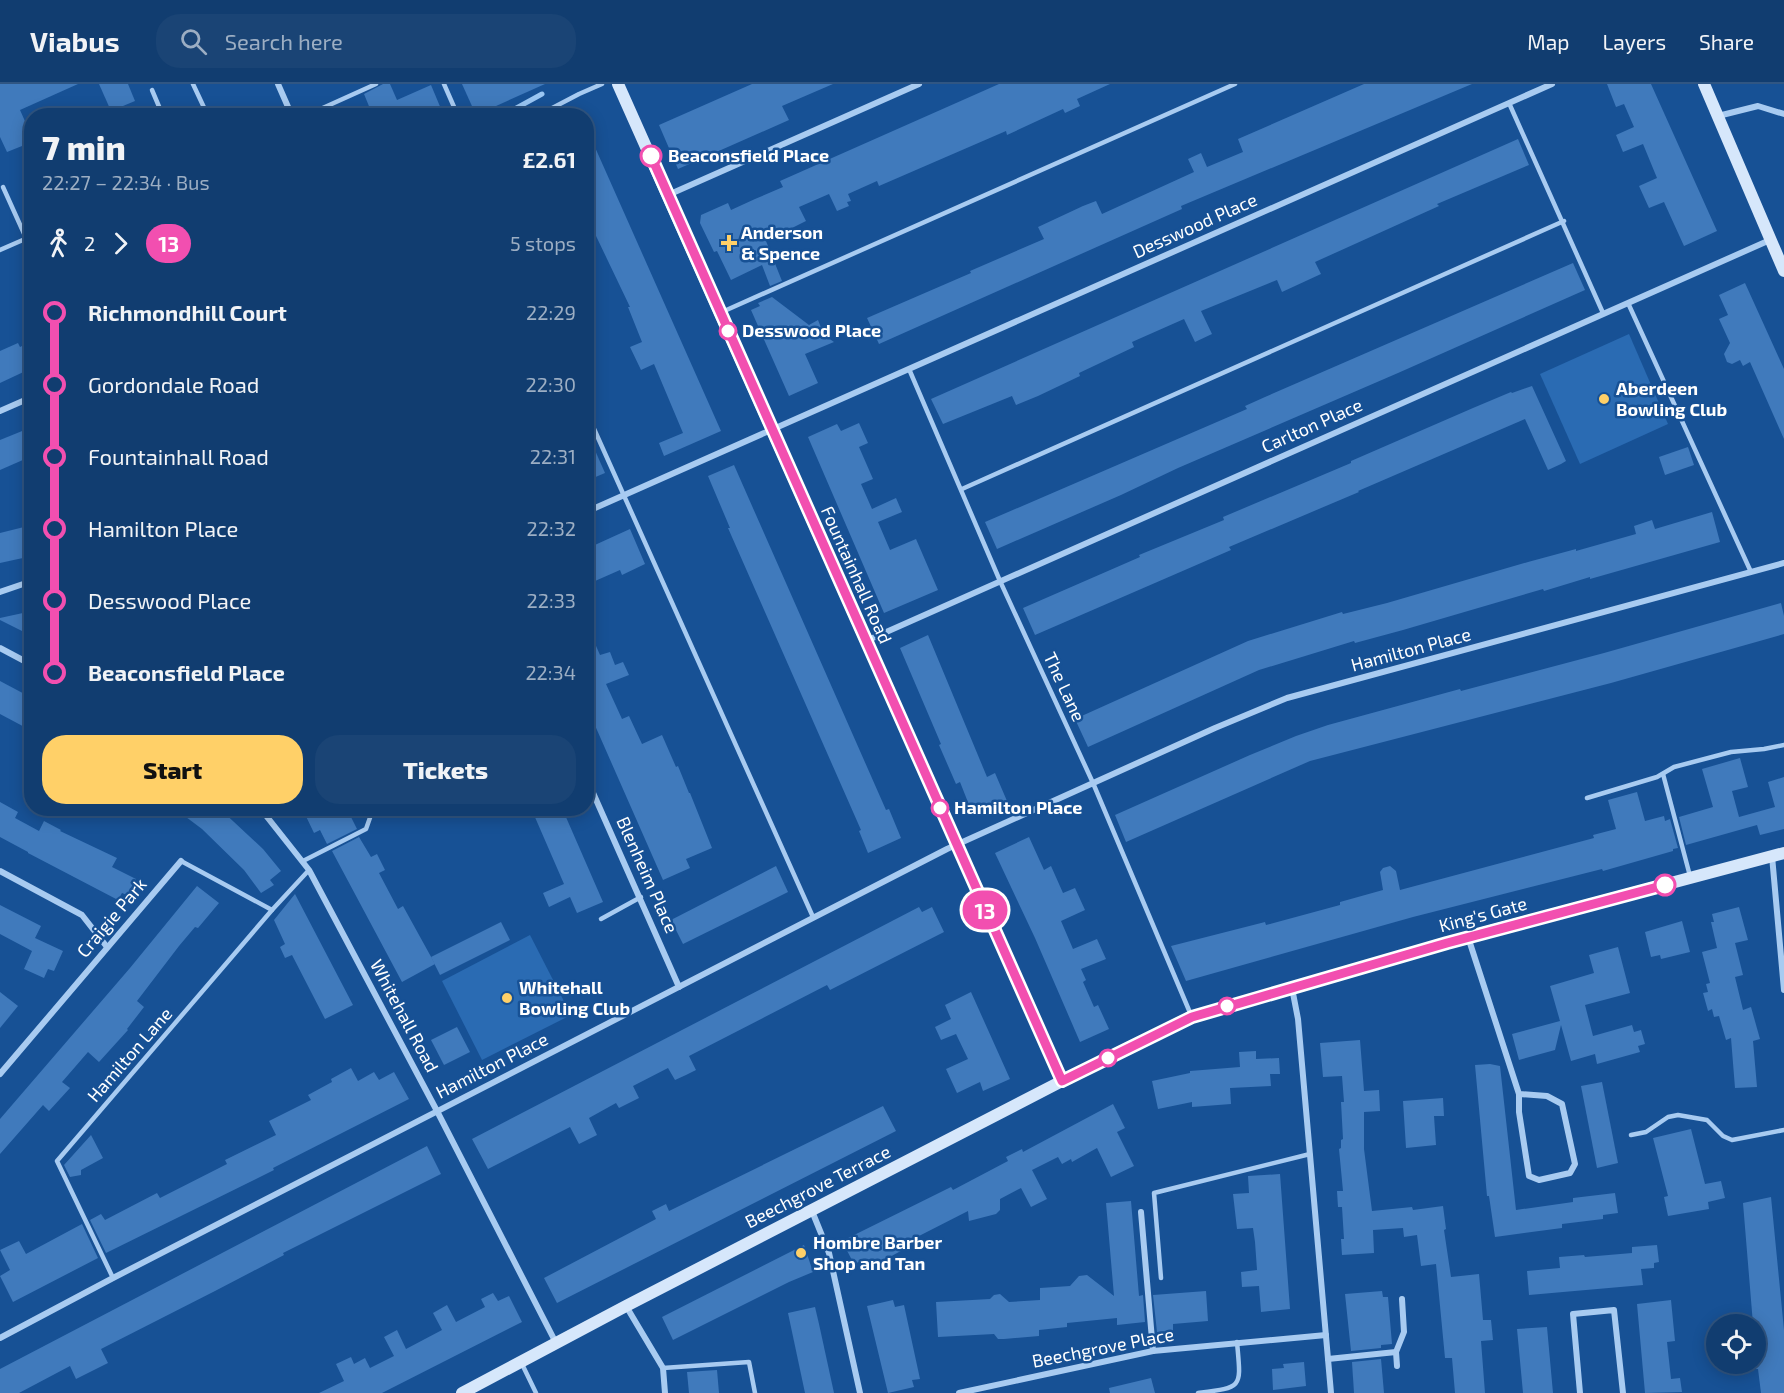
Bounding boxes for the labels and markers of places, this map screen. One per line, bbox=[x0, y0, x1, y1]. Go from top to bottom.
place label: Beaconsfield Place bbox=[668, 144, 829, 166]
marker: Beaconsfield Place bbox=[640, 145, 662, 167]
place label: Anderson & Spence bbox=[741, 221, 823, 264]
marker: Anderson & Spence bbox=[722, 236, 736, 250]
place label: Desswood Place bbox=[742, 319, 881, 341]
marker: Desswood Place bbox=[719, 322, 737, 340]
place label: Aberdeen Bowling Club bbox=[1616, 377, 1727, 420]
marker: Aberdeen Bowling Club bbox=[1597, 392, 1611, 406]
place label: Hamilton Place bbox=[954, 796, 1082, 818]
marker: Hamilton Place bbox=[931, 799, 949, 817]
unlabelled marker bbox=[1654, 874, 1676, 896]
place label: Whitehall Bowling Club bbox=[519, 976, 630, 1019]
marker: Whitehall Bowling Club bbox=[500, 991, 514, 1005]
unlabelled marker bbox=[1218, 997, 1236, 1015]
unlabelled marker bbox=[1099, 1049, 1117, 1067]
place label: Hombre Barber Shop and Tan bbox=[813, 1231, 942, 1274]
marker: Hombre Barber Shop and Tan bbox=[794, 1246, 808, 1260]

